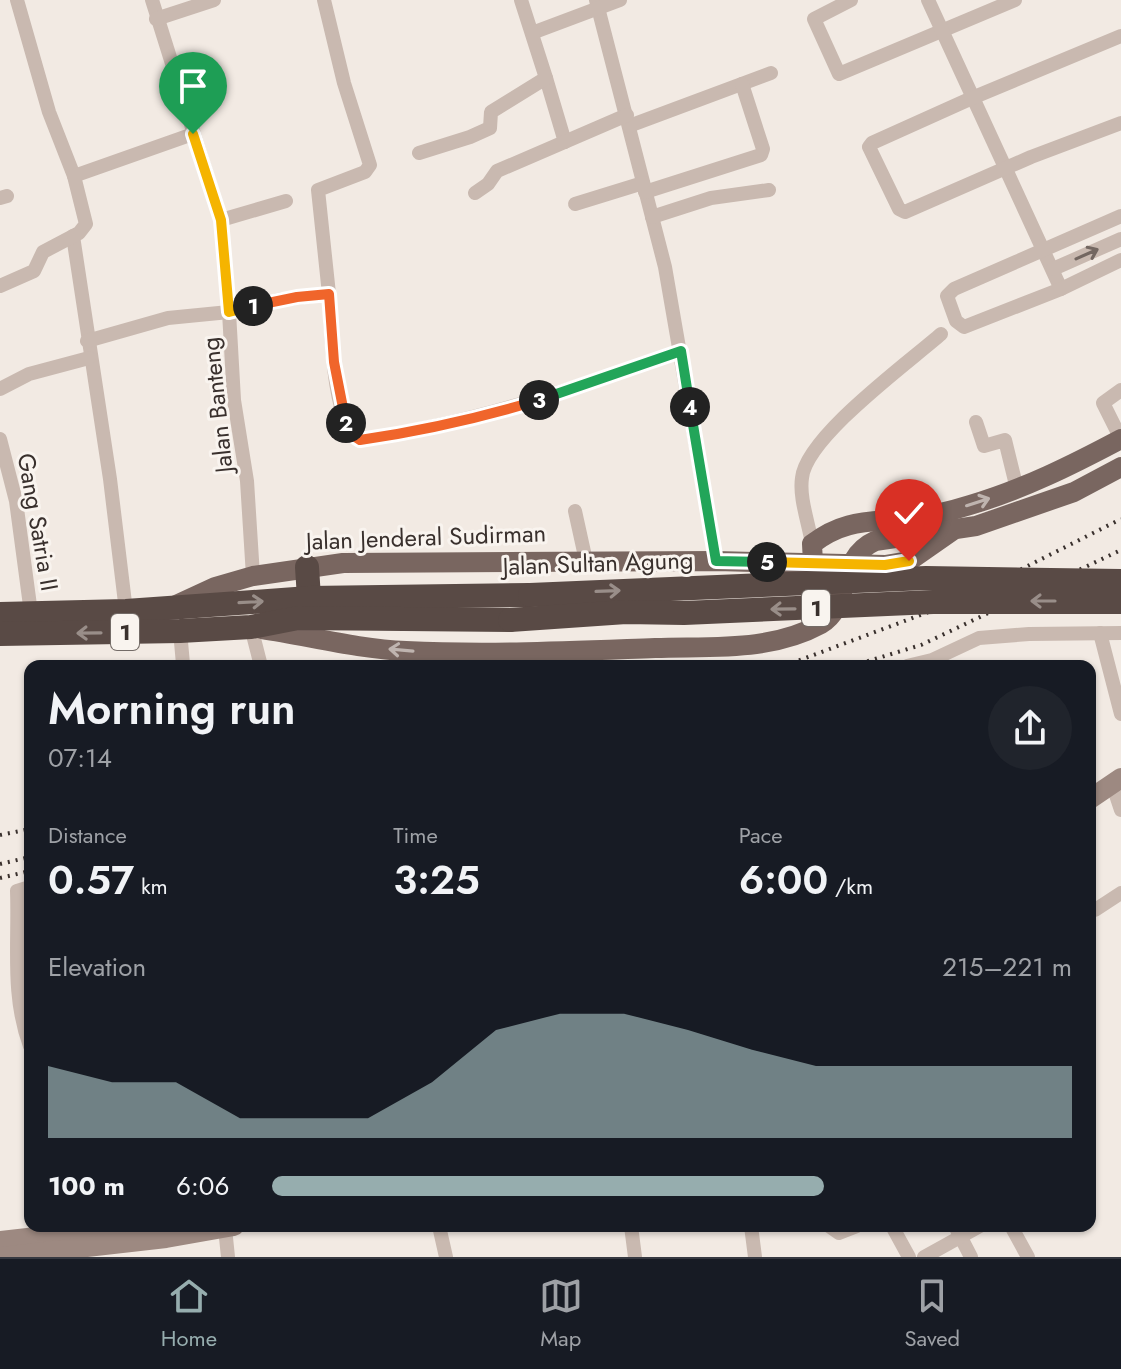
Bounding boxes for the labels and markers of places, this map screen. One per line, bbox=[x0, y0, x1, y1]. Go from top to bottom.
pin bbox=[159, 52, 227, 134]
pin: 1 bbox=[233, 286, 273, 326]
pin: 3 bbox=[519, 380, 559, 420]
pin: 4 bbox=[670, 387, 710, 427]
pin: 2 bbox=[326, 403, 366, 443]
pin bbox=[875, 479, 943, 561]
pin: 5 bbox=[747, 542, 787, 582]

